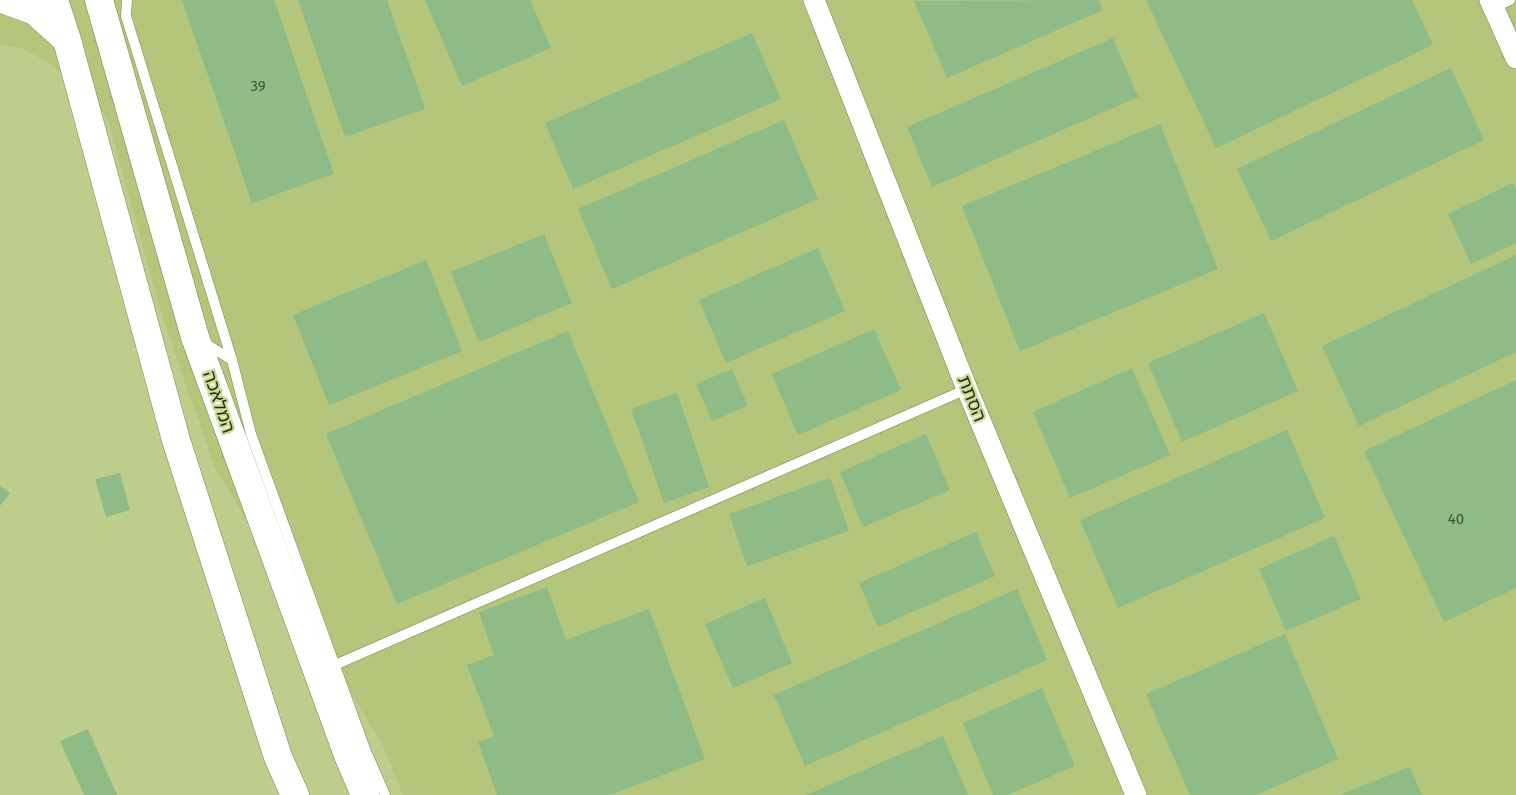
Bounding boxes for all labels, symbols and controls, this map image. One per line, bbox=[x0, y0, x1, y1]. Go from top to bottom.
house number: 39 bbox=[250, 78, 266, 96]
street label: המלאכה bbox=[197, 368, 239, 436]
street label: הסתת bbox=[952, 373, 990, 425]
house number: 40 bbox=[1448, 511, 1464, 529]

